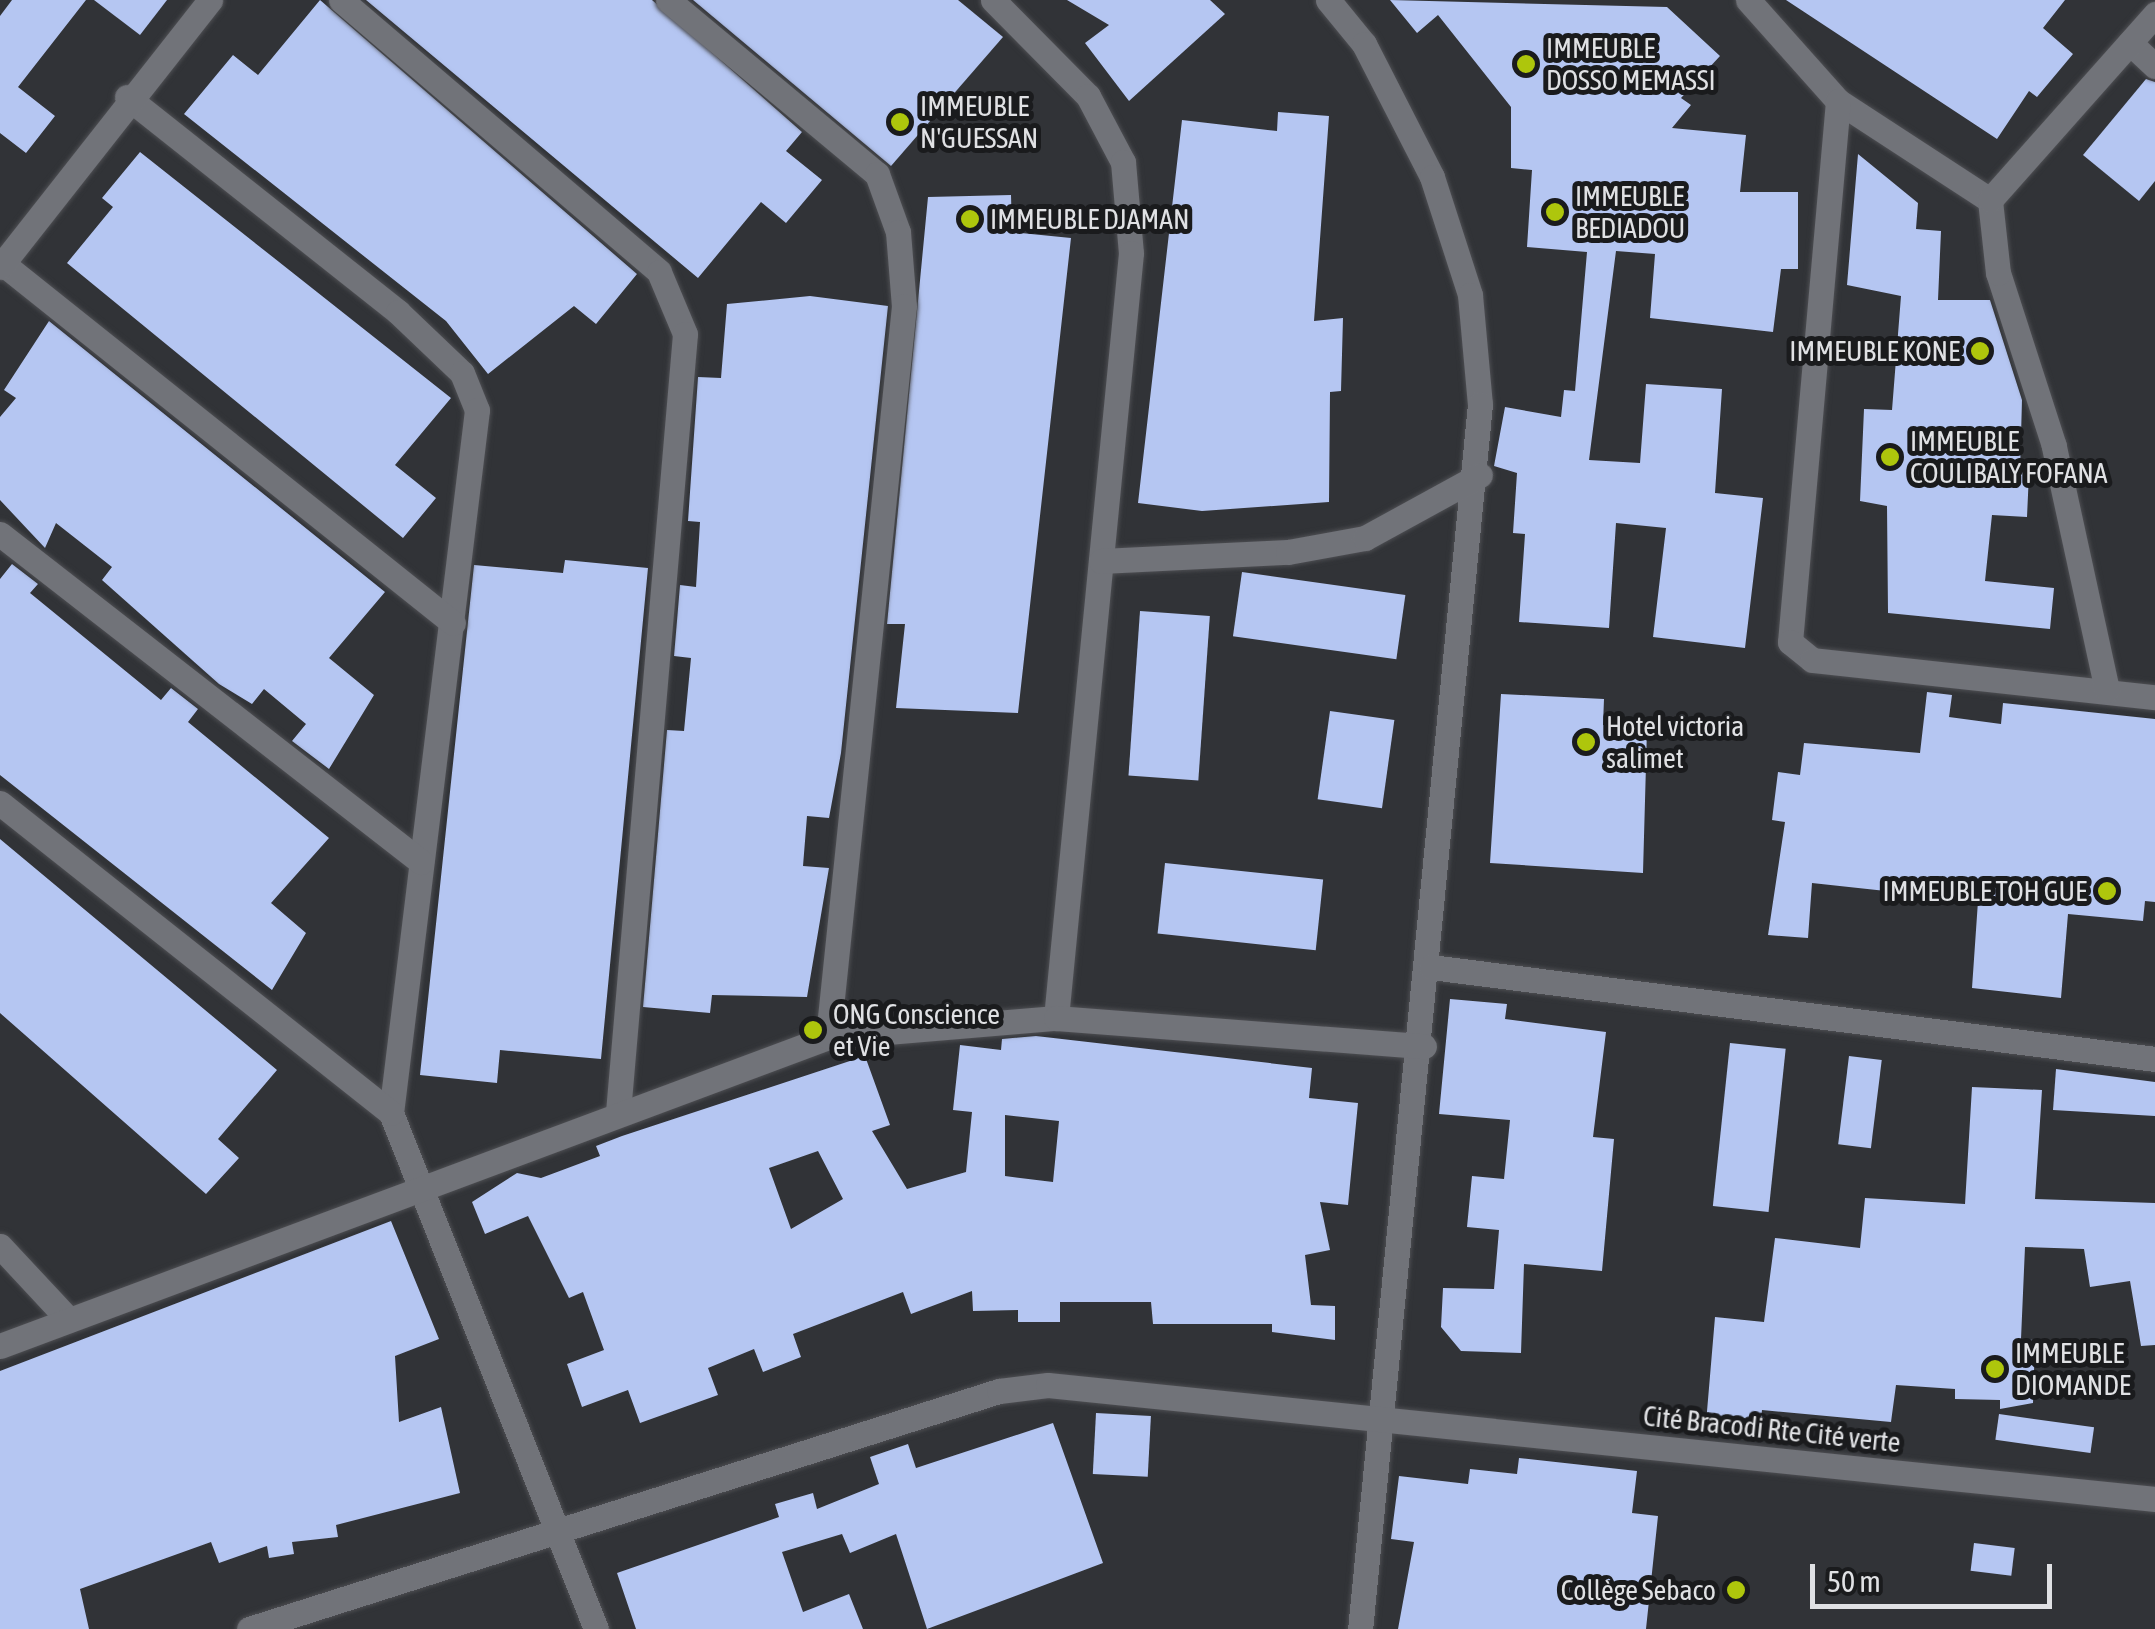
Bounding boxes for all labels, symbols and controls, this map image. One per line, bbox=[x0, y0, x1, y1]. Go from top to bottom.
place label: IMMEUBLE DOSSO MEMASSI bbox=[1546, 31, 1716, 97]
marker: IMMEUBLE DOSSO MEMASSI bbox=[1515, 53, 1537, 75]
place label: IMMEUBLE N'GUESSAN bbox=[920, 89, 1038, 155]
marker: IMMEUBLE N'GUESSAN bbox=[889, 111, 911, 133]
place label: IMMEUBLE BEDIADOU bbox=[1575, 179, 1685, 245]
marker: IMMEUBLE BEDIADOU bbox=[1544, 201, 1566, 223]
place label: IMMEUBLE DJAMAN bbox=[990, 202, 1189, 236]
marker: IMMEUBLE DJAMAN bbox=[959, 208, 981, 230]
place label: IMMEUBLE KONE bbox=[1789, 334, 1960, 368]
marker: IMMEUBLE KONE bbox=[1969, 340, 1991, 362]
place label: IMMEUBLE COULIBALY FOFANA bbox=[1910, 424, 2107, 490]
marker: IMMEUBLE COULIBALY FOFANA bbox=[1879, 446, 1901, 468]
place label: Hotel victoria salimet bbox=[1606, 709, 1744, 775]
marker: Hotel victoria salimet bbox=[1575, 731, 1597, 753]
place label: IMMEUBLE TOH GUE bbox=[1883, 874, 2087, 908]
marker: IMMEUBLE TOH GUE bbox=[2096, 880, 2118, 902]
place label: ONG Conscience et Vie bbox=[833, 997, 1000, 1063]
marker: ONG Conscience et Vie bbox=[802, 1019, 824, 1041]
place label: IMMEUBLE DIOMANDE bbox=[2015, 1336, 2131, 1402]
marker: IMMEUBLE DIOMANDE bbox=[1984, 1358, 2006, 1380]
street label: Cité Bracodi Rte Cité verte bbox=[1642, 1399, 1902, 1459]
scale bar bbox=[1815, 1544, 2058, 1606]
text: 50 m bbox=[1827, 1564, 1881, 1598]
place label: Collège Sebaco bbox=[1561, 1573, 1716, 1607]
marker: Collège Sebaco bbox=[1725, 1579, 1747, 1601]

